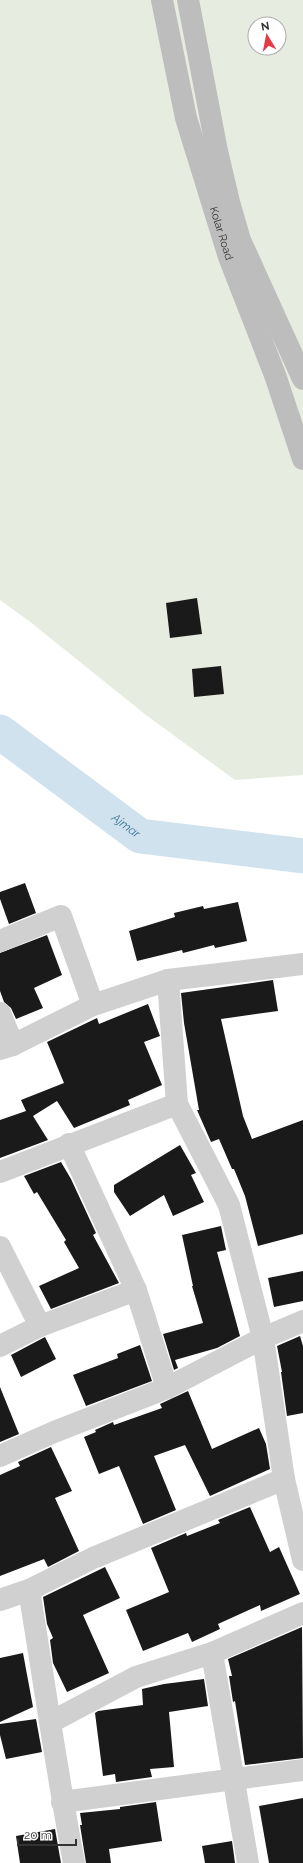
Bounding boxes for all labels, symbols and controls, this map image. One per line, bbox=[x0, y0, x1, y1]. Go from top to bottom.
north arrow bbox=[247, 16, 287, 56]
text: N bbox=[260, 20, 271, 34]
street label: Kolar Road bbox=[207, 205, 236, 262]
water label: Ajmar bbox=[108, 810, 144, 841]
scale bar bbox=[18, 1821, 76, 1847]
text: 20 m bbox=[24, 1828, 52, 1842]

